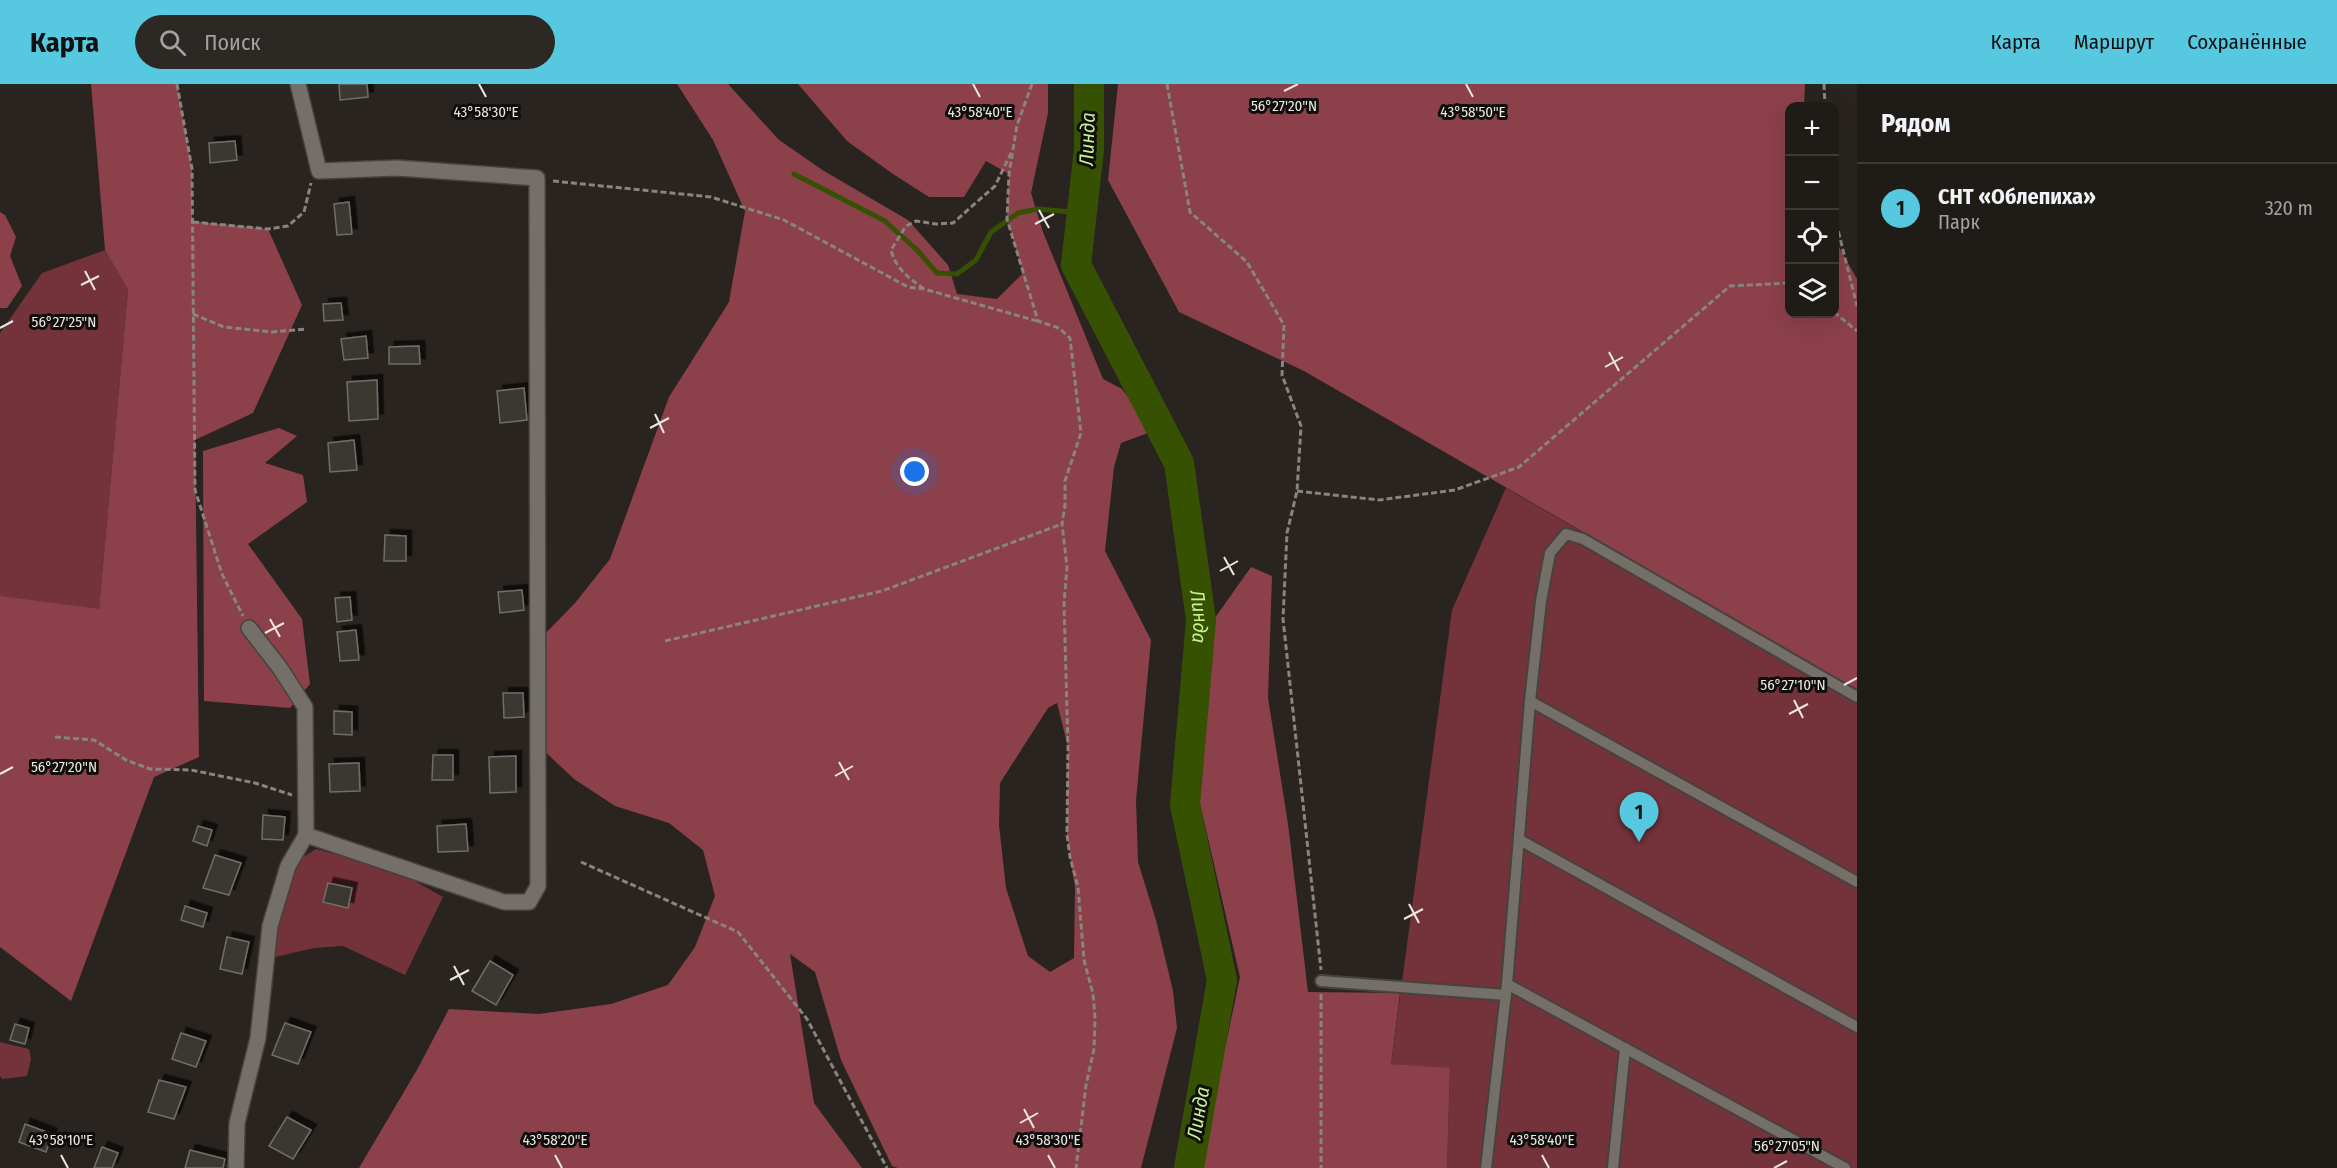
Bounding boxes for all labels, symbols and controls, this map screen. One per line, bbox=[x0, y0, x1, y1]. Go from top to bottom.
search box bbox=[135, 15, 555, 69]
text: Карта bbox=[30, 26, 99, 59]
icon: search bbox=[156, 26, 189, 59]
text: Поиск bbox=[204, 29, 261, 56]
text: Карта bbox=[1991, 29, 2041, 55]
text: Маршрут bbox=[2074, 29, 2154, 55]
text: Сохранённые bbox=[2187, 29, 2307, 55]
text: 56°27'20"N bbox=[1251, 97, 1317, 115]
map controls bbox=[1785, 102, 1839, 318]
button: + bbox=[1785, 102, 1839, 156]
text: 43°58'30"E bbox=[453, 103, 519, 121]
text: 43°58'40"E bbox=[947, 103, 1013, 121]
text: 43°58'50"E bbox=[1440, 103, 1506, 121]
text: Рядом bbox=[1881, 108, 1950, 139]
water label: Линда bbox=[1074, 112, 1100, 167]
button: − bbox=[1785, 156, 1839, 210]
text: СНТ «Облепиха» bbox=[1938, 183, 2096, 210]
text: 1 bbox=[1896, 196, 1905, 220]
text: 320 m bbox=[2265, 196, 2313, 220]
button: locate bbox=[1785, 210, 1839, 264]
text: Парк bbox=[1938, 210, 1980, 234]
button: layers bbox=[1785, 264, 1839, 318]
text: 56°27'25"N bbox=[32, 313, 96, 331]
your location bbox=[900, 457, 929, 486]
water label: Линда bbox=[1185, 587, 1213, 644]
text: 56°27'10"N bbox=[1760, 676, 1826, 694]
text: 56°27'20"N bbox=[31, 758, 97, 776]
pin: 1 bbox=[1620, 792, 1658, 842]
water label: Линда bbox=[1181, 1085, 1214, 1142]
text: 43°58'10"E bbox=[29, 1131, 93, 1149]
text: 43°58'20"E bbox=[522, 1131, 588, 1149]
text: 43°58'30"E bbox=[1015, 1131, 1081, 1149]
text: 43°58'40"E bbox=[1509, 1131, 1575, 1149]
text: 56°27'05"N bbox=[1754, 1137, 1820, 1155]

